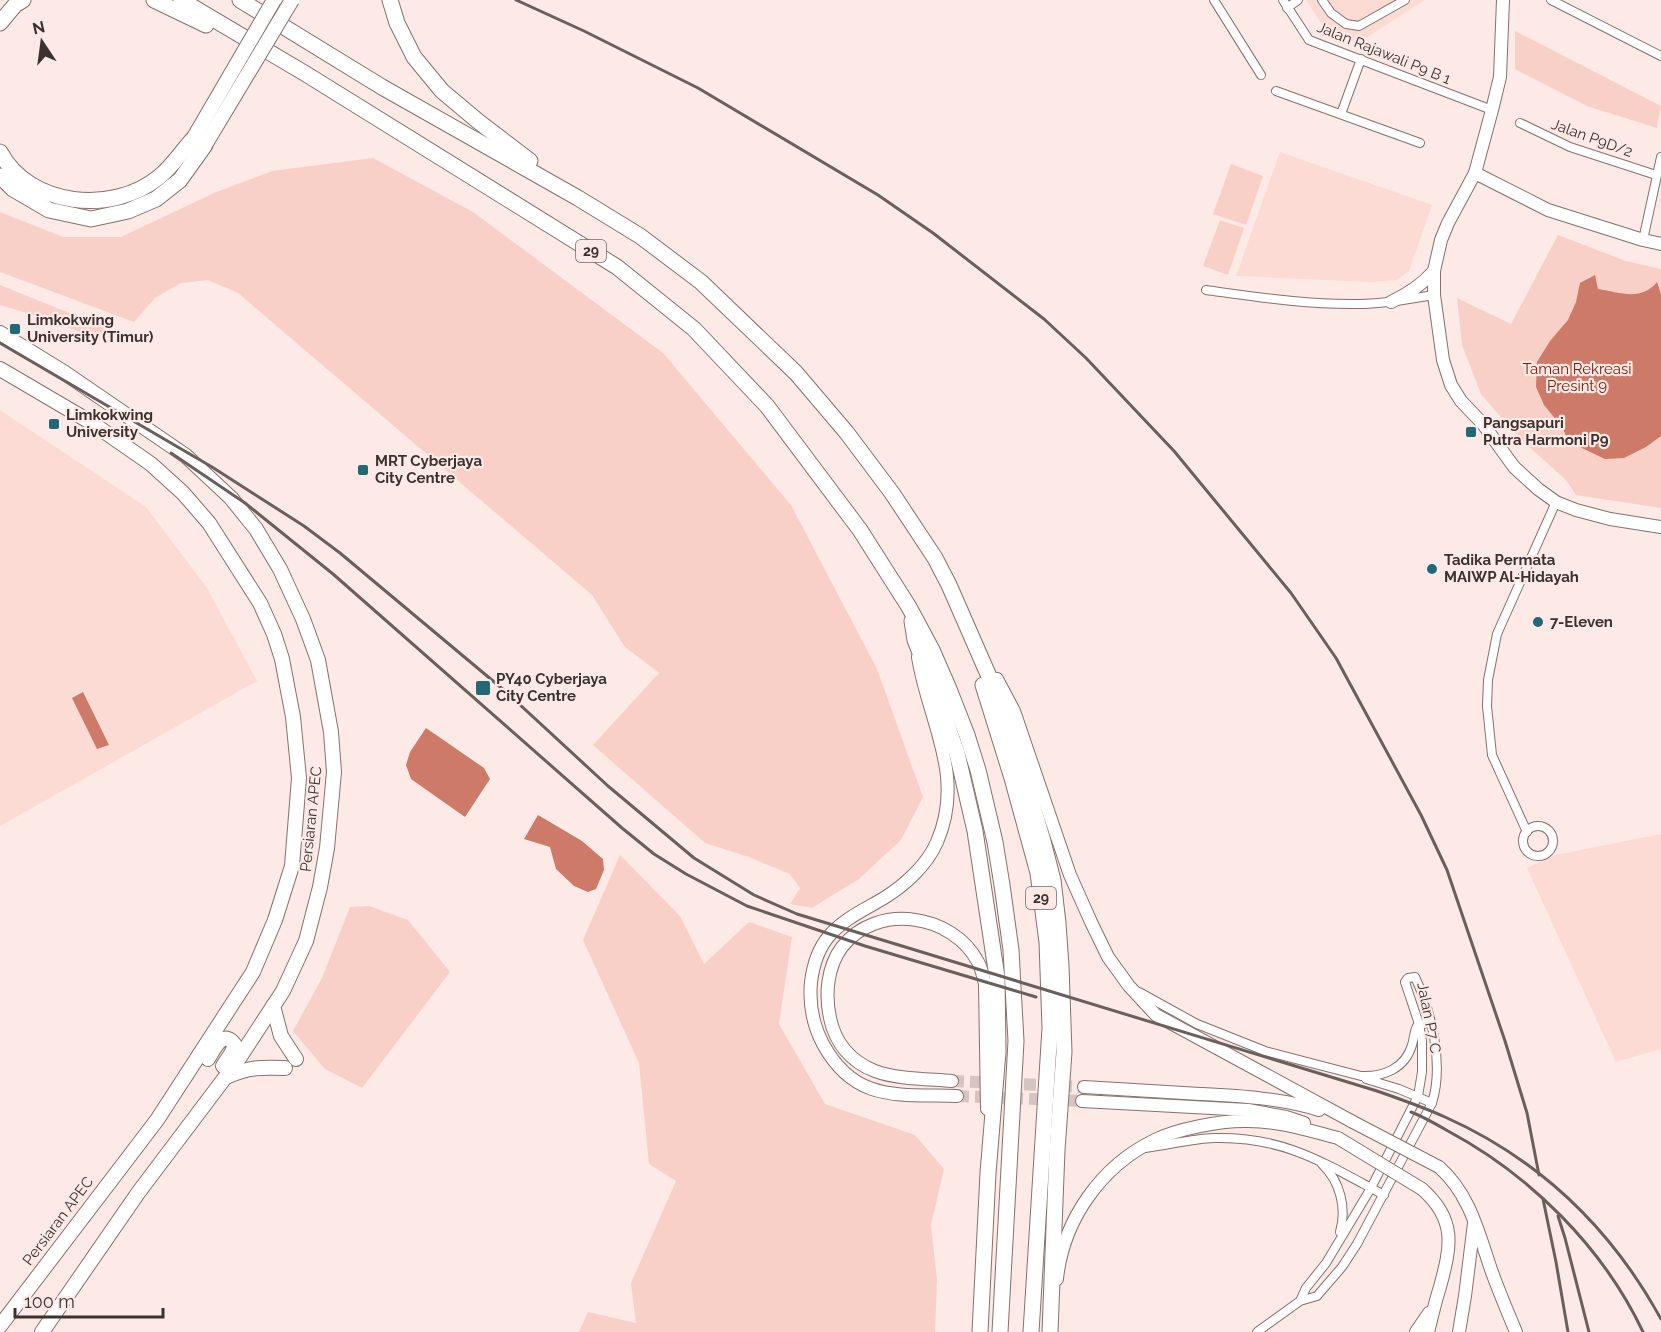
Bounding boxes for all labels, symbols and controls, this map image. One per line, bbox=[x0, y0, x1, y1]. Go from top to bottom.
north arrow bbox=[12, 12, 72, 72]
text: N bbox=[31, 17, 47, 39]
street label: Jalan Rajawali P9 B 1 bbox=[1314, 18, 1454, 88]
street label: Jalan P9D/2 bbox=[1549, 115, 1635, 161]
road number: 29 bbox=[576, 240, 606, 262]
place label: Limkokwing University (Timur) bbox=[27, 311, 154, 346]
marker: Limkokwing University (Timur) bbox=[8, 322, 22, 336]
park label: Taman Rekreasi Presint 9 bbox=[1522, 360, 1632, 395]
place label: Limkokwing University bbox=[66, 406, 153, 441]
place label: Pangsapuri Putra Harmoni P9 bbox=[1483, 414, 1609, 449]
marker: Limkokwing University bbox=[47, 417, 61, 431]
marker: Pangsapuri Putra Harmoni P9 bbox=[1464, 425, 1478, 439]
place label: MRT Cyberjaya City Centre bbox=[375, 452, 482, 487]
marker: MRT Cyberjaya City Centre bbox=[356, 463, 370, 477]
place label: Tadika Permata MAIWP Al-Hidayah bbox=[1444, 551, 1579, 586]
marker: Tadika Permata MAIWP Al-Hidayah bbox=[1425, 562, 1439, 576]
place label: 7-Eleven bbox=[1550, 613, 1613, 631]
marker: 7-Eleven bbox=[1531, 615, 1545, 629]
place label: PY40 Cyberjaya City Centre bbox=[496, 670, 607, 705]
marker: PY40 Cyberjaya City Centre bbox=[474, 679, 492, 697]
street label: Persiaran APEC bbox=[297, 765, 325, 873]
road number: 29 bbox=[1026, 887, 1056, 909]
street label: Jalan P7 C bbox=[1413, 981, 1445, 1055]
street label: Persiaran APEC bbox=[19, 1173, 97, 1269]
scale bar bbox=[15, 1281, 164, 1319]
text: 100 m bbox=[24, 1291, 75, 1312]

